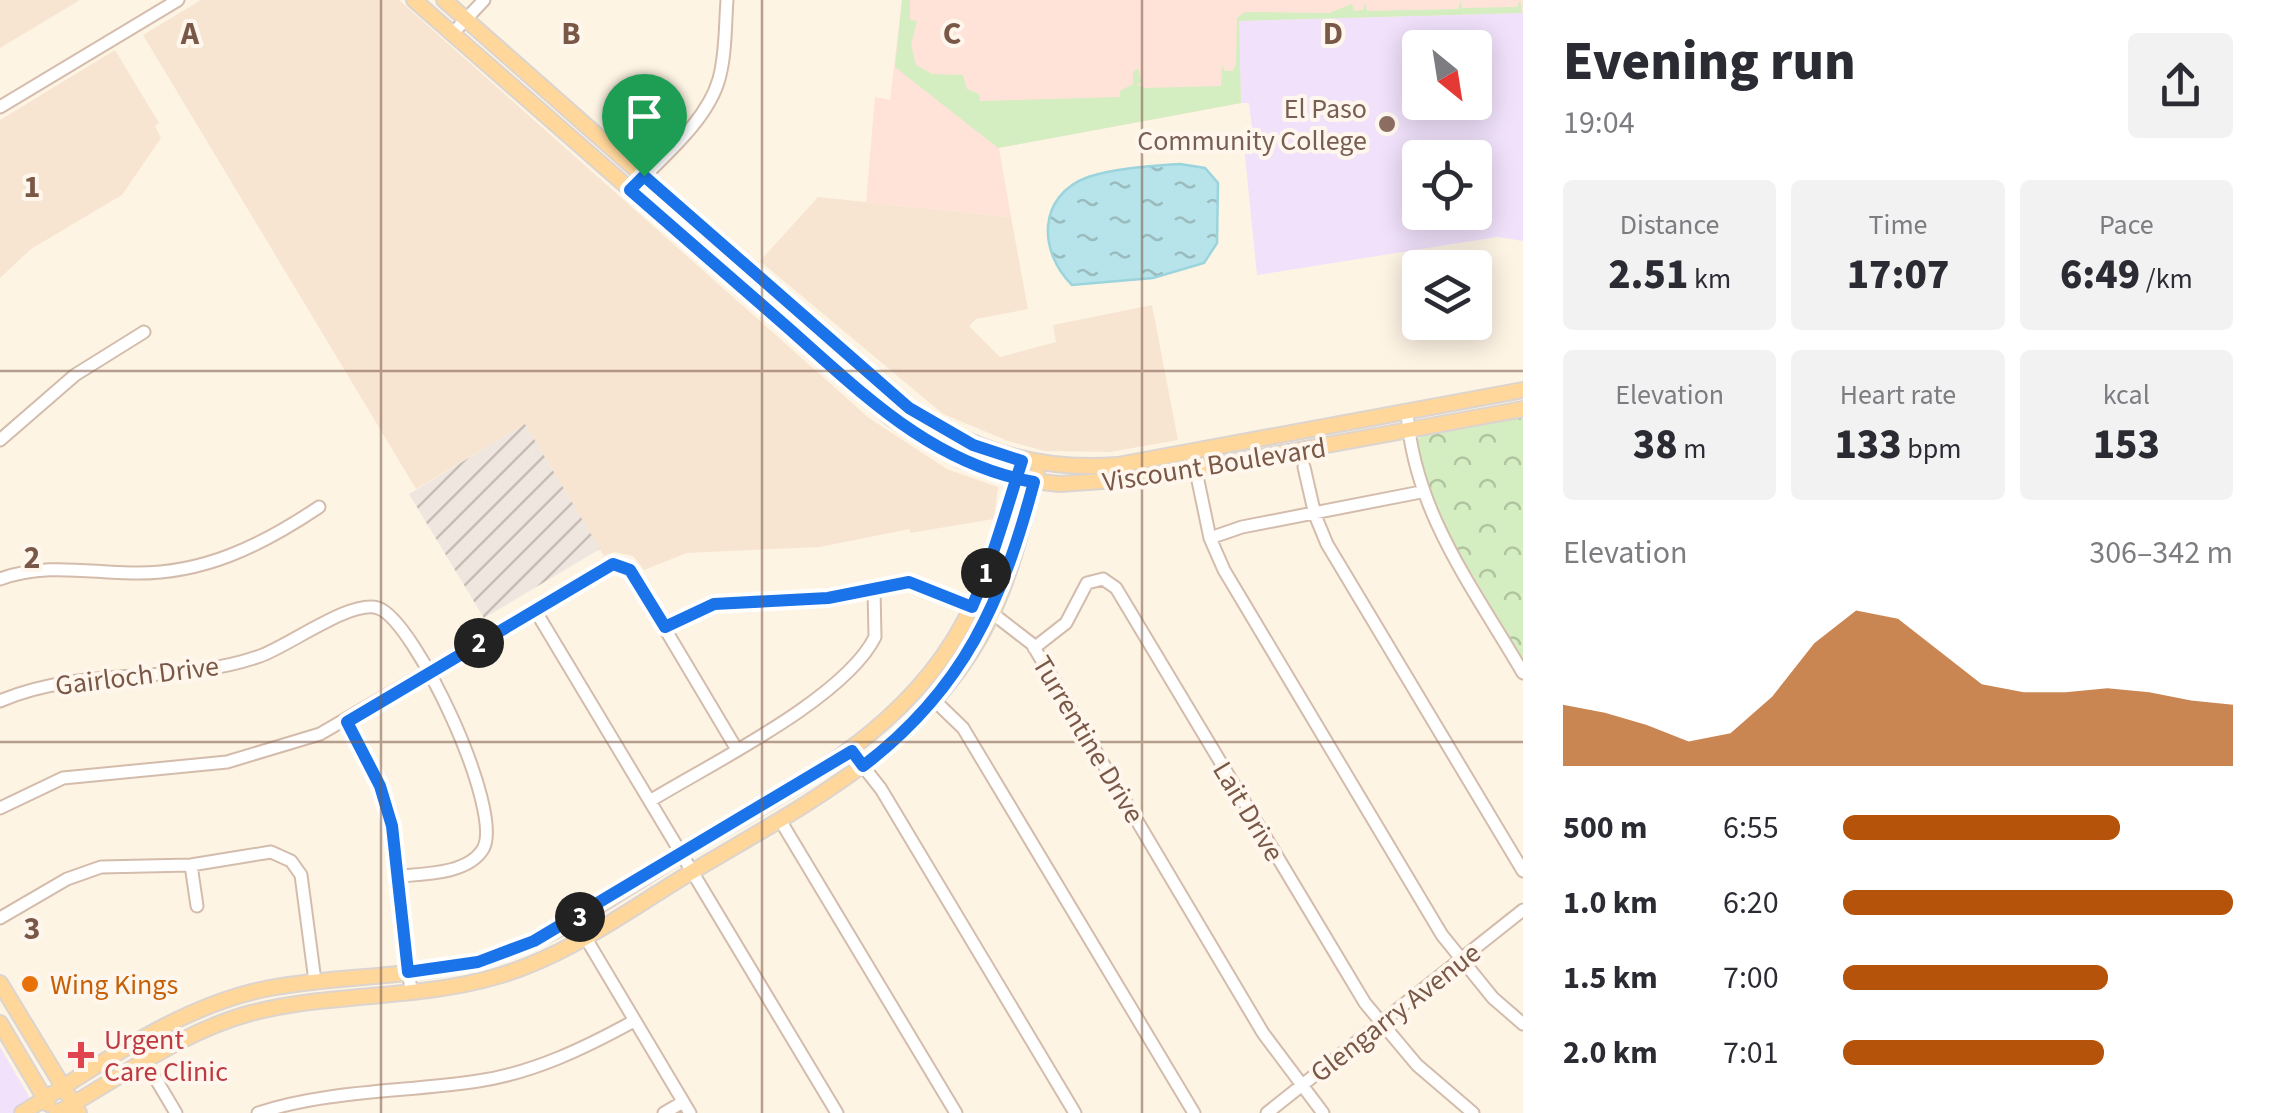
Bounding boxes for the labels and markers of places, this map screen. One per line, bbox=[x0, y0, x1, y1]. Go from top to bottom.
pin bbox=[602, 74, 687, 177]
place label: El Paso Community College bbox=[1137, 89, 1367, 161]
marker: El Paso Community College bbox=[1376, 113, 1398, 135]
pin: 1 bbox=[961, 548, 1011, 598]
pin: 2 bbox=[454, 618, 504, 668]
pin: 3 bbox=[555, 892, 605, 942]
place label: Wing Kings bbox=[50, 965, 178, 1005]
marker: Wing Kings bbox=[19, 973, 41, 995]
place label: Urgent Care Clinic bbox=[104, 1020, 228, 1092]
marker: Urgent Care Clinic bbox=[68, 1042, 94, 1068]

